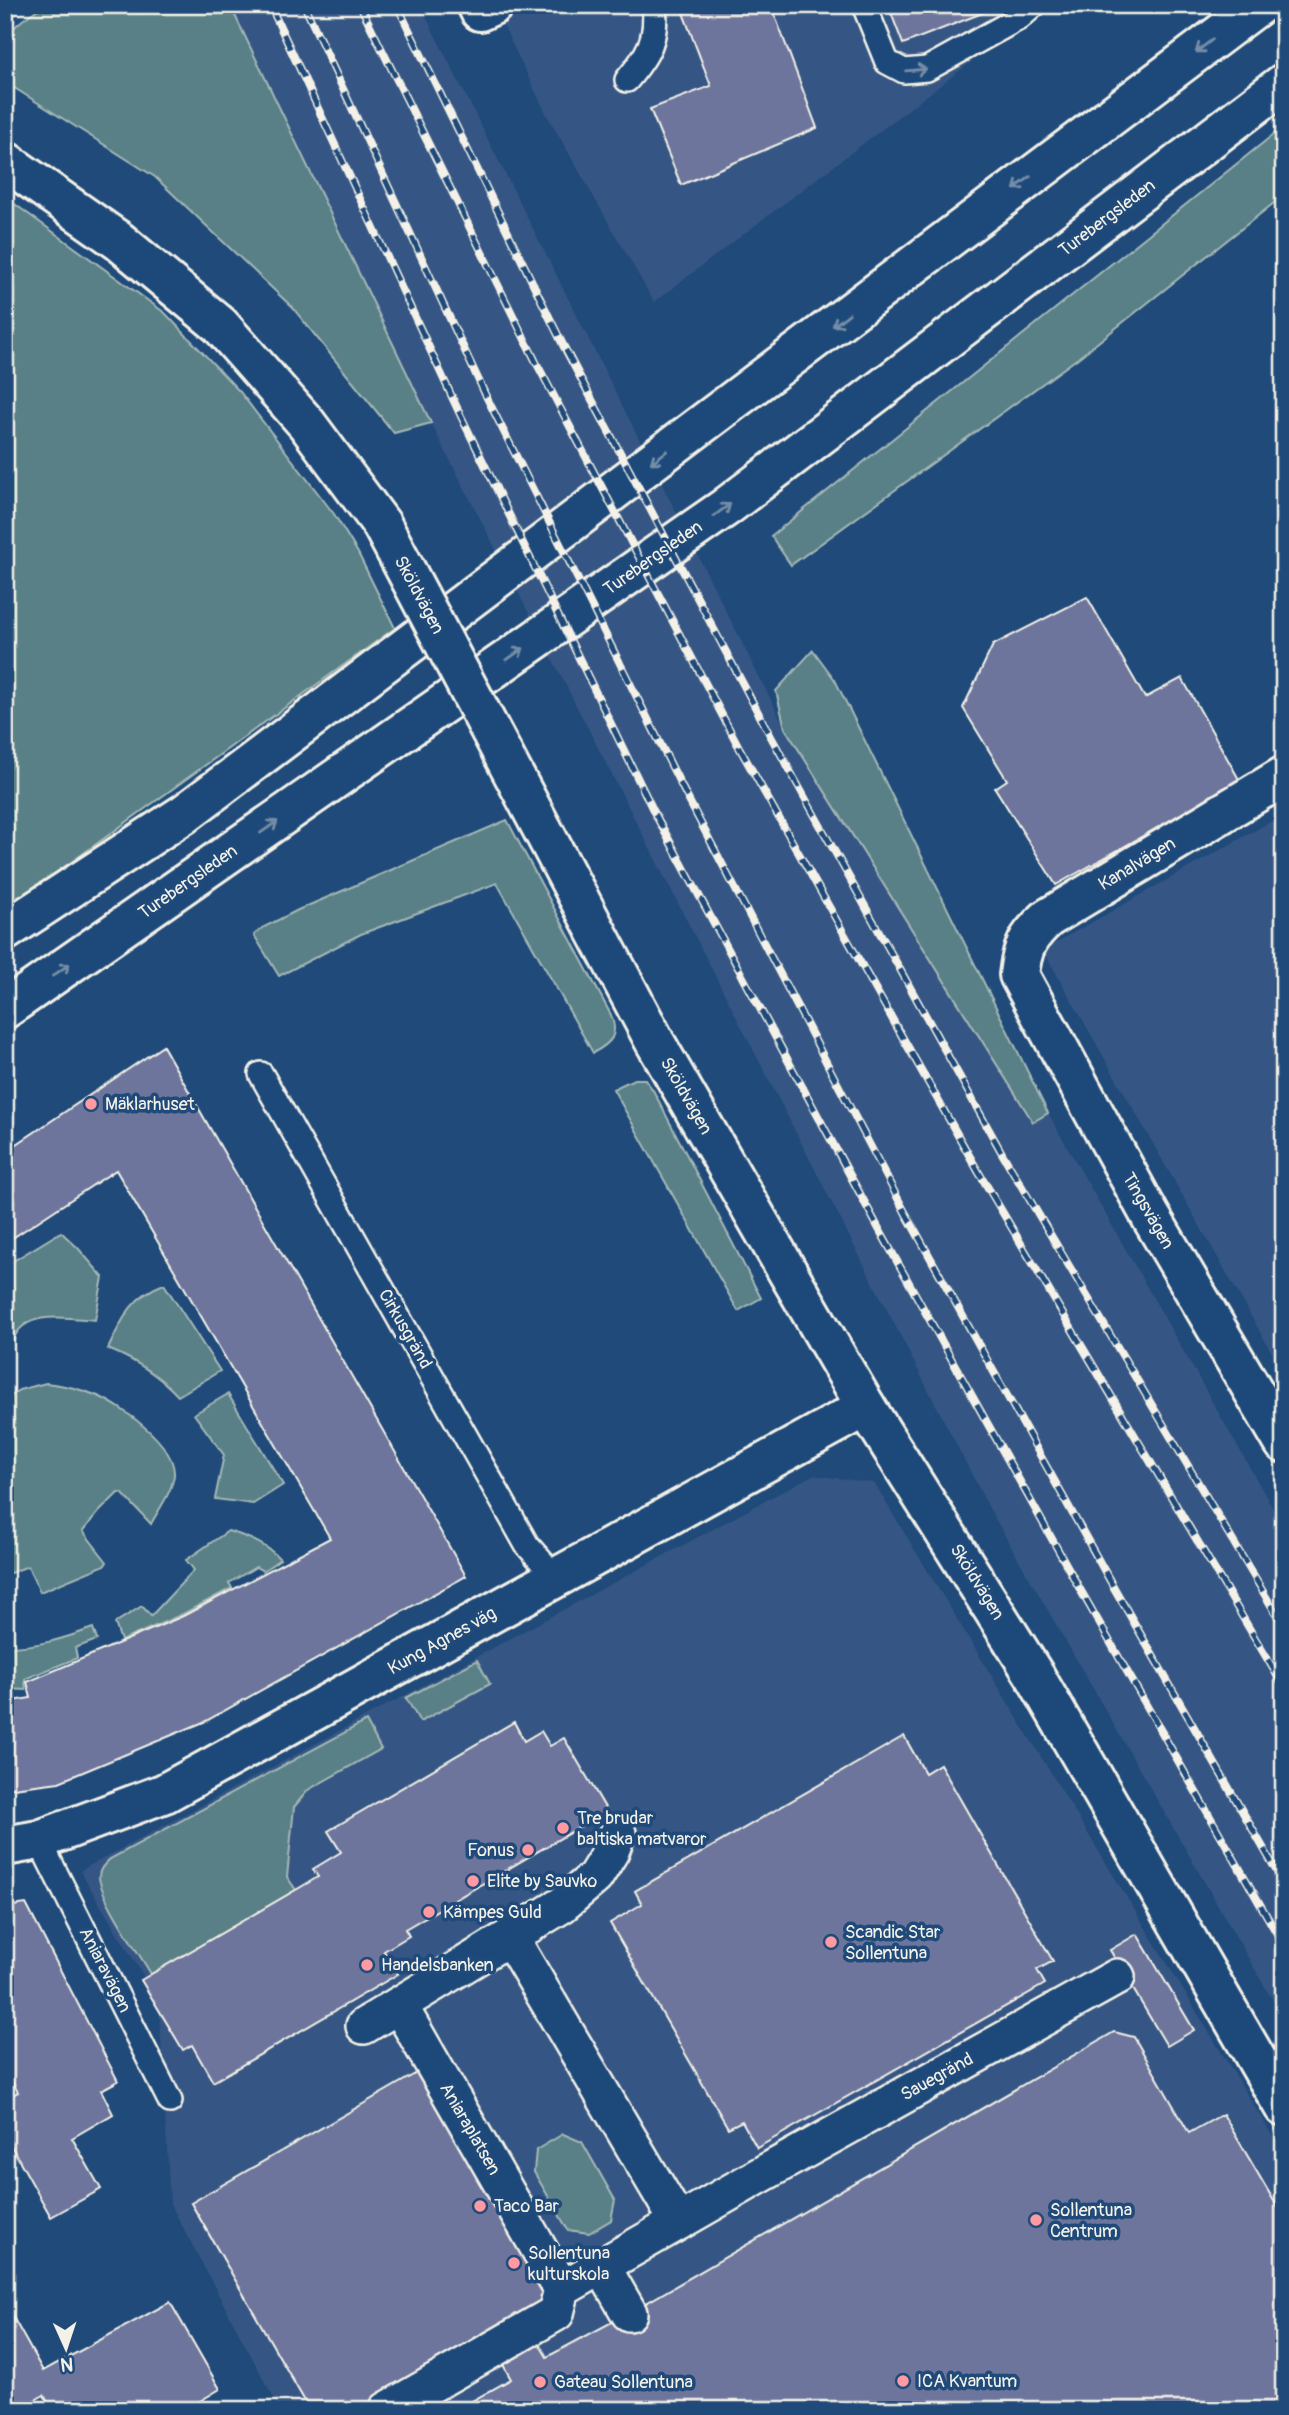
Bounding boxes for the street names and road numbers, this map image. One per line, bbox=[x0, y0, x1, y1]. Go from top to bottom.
street label: Turebergsleden bbox=[1054, 174, 1160, 262]
street label: Turebergsleden bbox=[599, 515, 707, 601]
street label: Sköldvägen bbox=[389, 552, 449, 638]
street label: Kanalvägen bbox=[1094, 832, 1180, 896]
street label: Turebergsleden bbox=[134, 839, 242, 925]
street label: Sköldvägen bbox=[655, 1053, 717, 1139]
street label: Tingsvägen bbox=[1117, 1169, 1179, 1253]
street label: Cirkusgränd bbox=[373, 1285, 437, 1373]
street label: Sköldvägen bbox=[945, 1540, 1009, 1624]
street label: Kung Agnes väg bbox=[384, 1602, 500, 1680]
street label: Aniaravägen bbox=[74, 1923, 136, 2017]
street label: Sauegränd bbox=[897, 2048, 977, 2106]
street label: Aniaraplatsen bbox=[434, 2079, 506, 2179]

